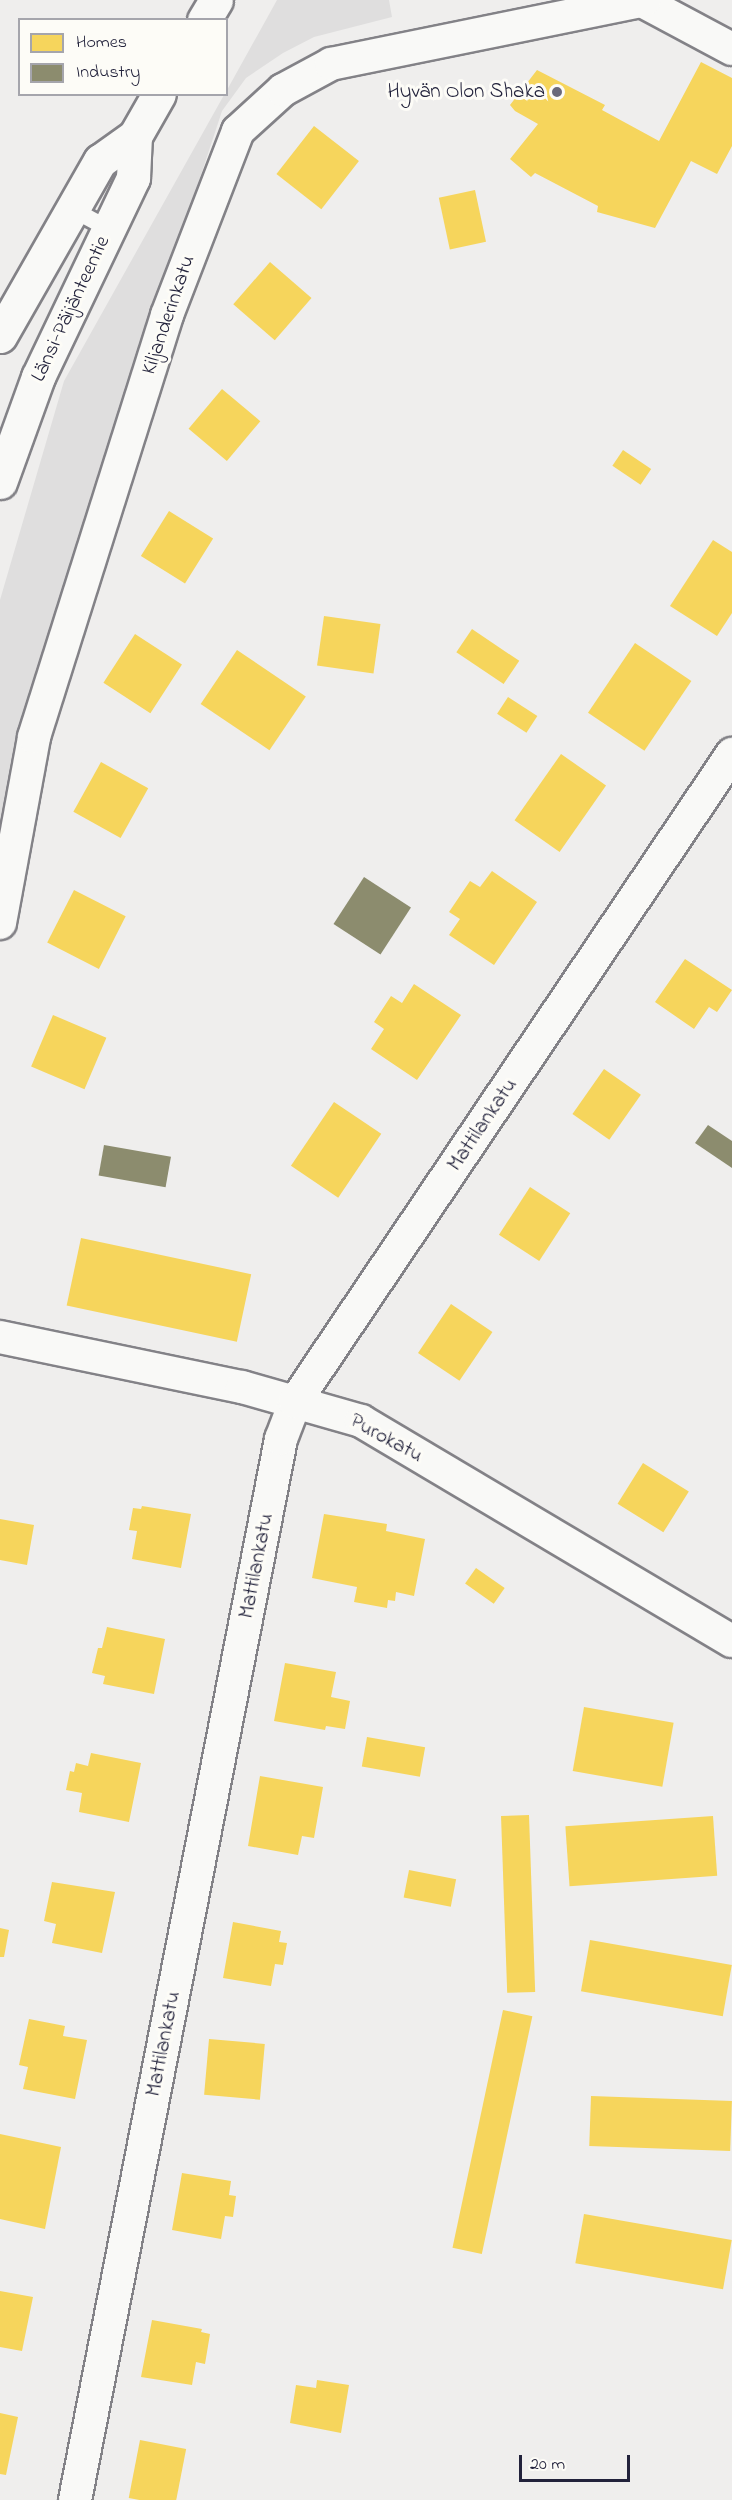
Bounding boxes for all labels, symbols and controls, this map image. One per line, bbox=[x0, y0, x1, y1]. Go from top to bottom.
legend bbox=[18, 18, 228, 96]
text: Homes bbox=[76, 30, 127, 56]
text: Industry bbox=[76, 60, 140, 86]
place label: Hyvän Olon Shaka bbox=[388, 79, 545, 105]
marker: Hyvän Olon Shaka bbox=[550, 85, 564, 99]
street label: Länsi-Päijänteentie bbox=[26, 232, 116, 386]
street label: Kiljanderinkatu bbox=[137, 252, 201, 378]
street label: Mattilankatu bbox=[443, 1074, 523, 1176]
street label: Purokatu bbox=[345, 1409, 427, 1469]
street label: Mattilankatu bbox=[234, 1511, 280, 1621]
street label: Mattilankatu bbox=[141, 1989, 187, 2099]
scale bar bbox=[522, 2443, 633, 2481]
text: 20 m bbox=[530, 2452, 565, 2478]

